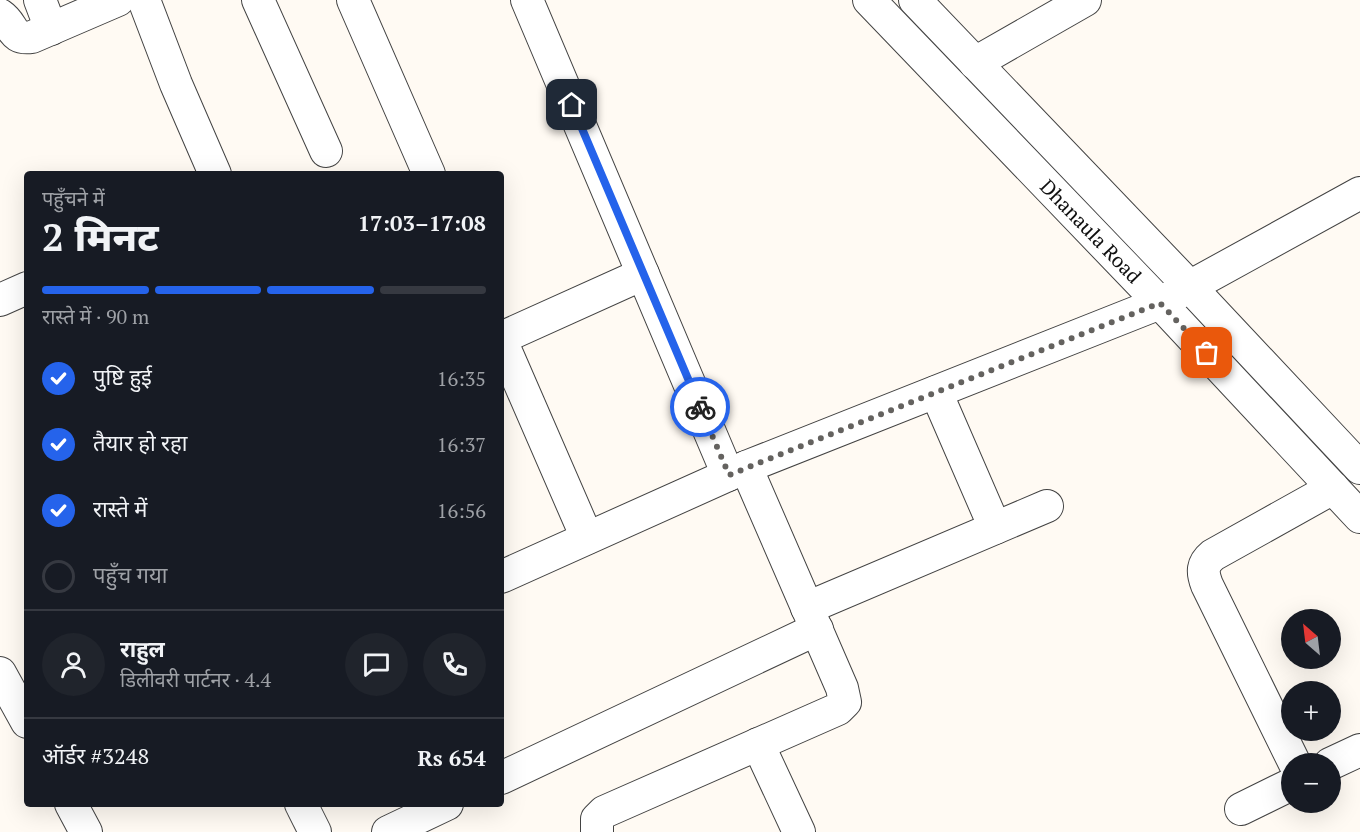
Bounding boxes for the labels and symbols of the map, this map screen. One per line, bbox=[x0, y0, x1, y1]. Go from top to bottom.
pin bbox=[546, 79, 597, 130]
street label: Dhanaula Road bbox=[1034, 173, 1148, 289]
pin bbox=[1181, 327, 1232, 378]
courier bbox=[670, 377, 730, 437]
north arrow bbox=[1281, 609, 1341, 669]

